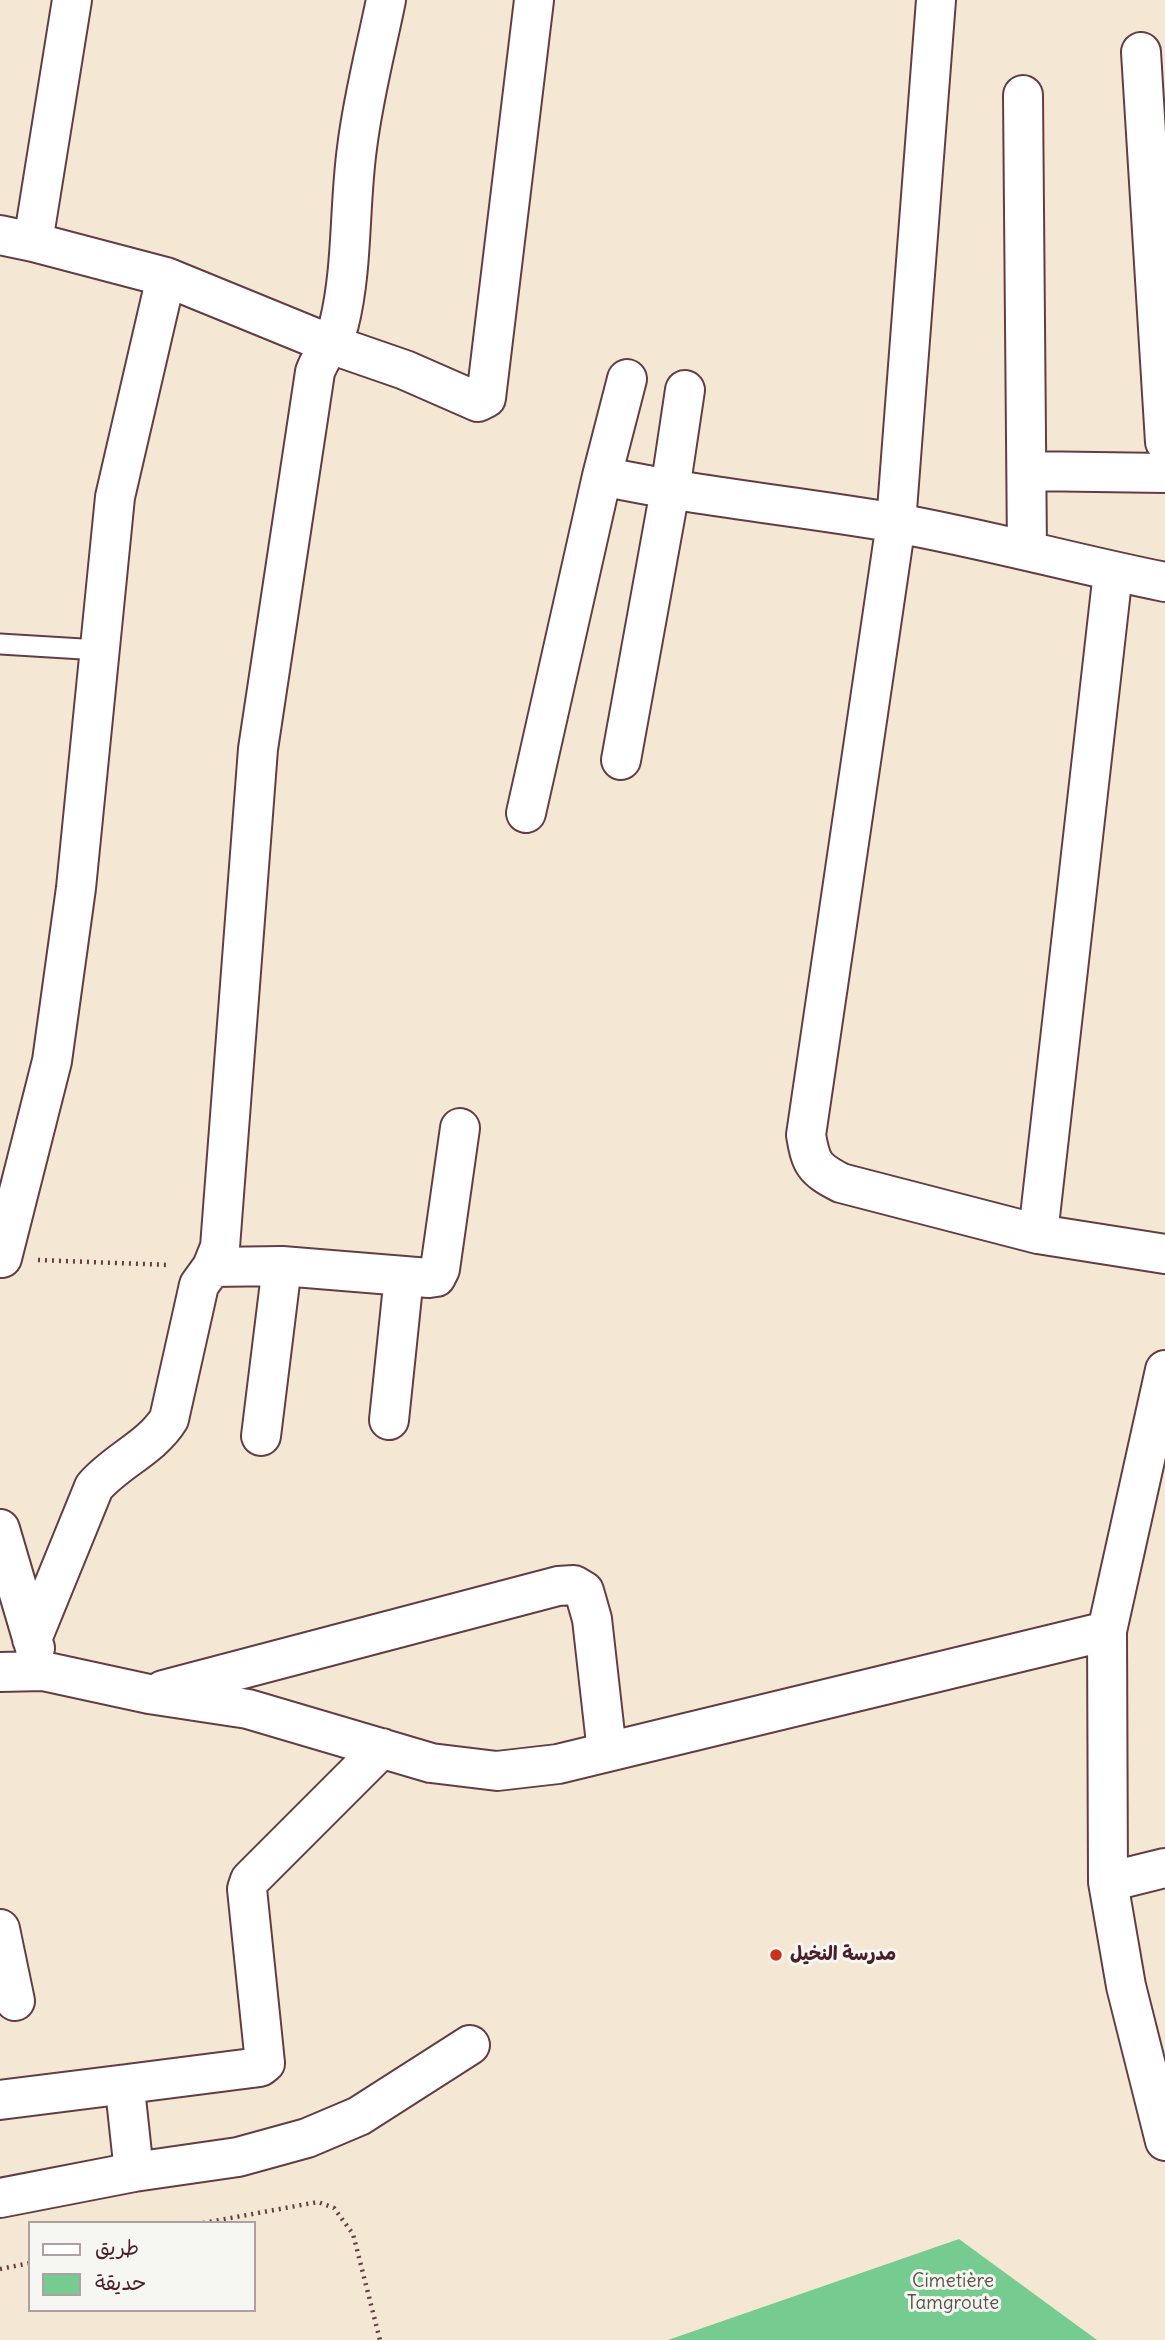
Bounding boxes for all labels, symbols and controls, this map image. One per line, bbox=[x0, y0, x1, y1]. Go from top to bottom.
place label: مدرسة النخيل bbox=[790, 1944, 896, 1966]
marker: مدرسة النخيل bbox=[768, 1947, 784, 1963]
legend bbox=[28, 2221, 256, 2312]
text: طريق bbox=[95, 2234, 139, 2261]
text: حديقة bbox=[95, 2269, 146, 2296]
park label: Cimetière Tamgroute bbox=[907, 2271, 999, 2315]

